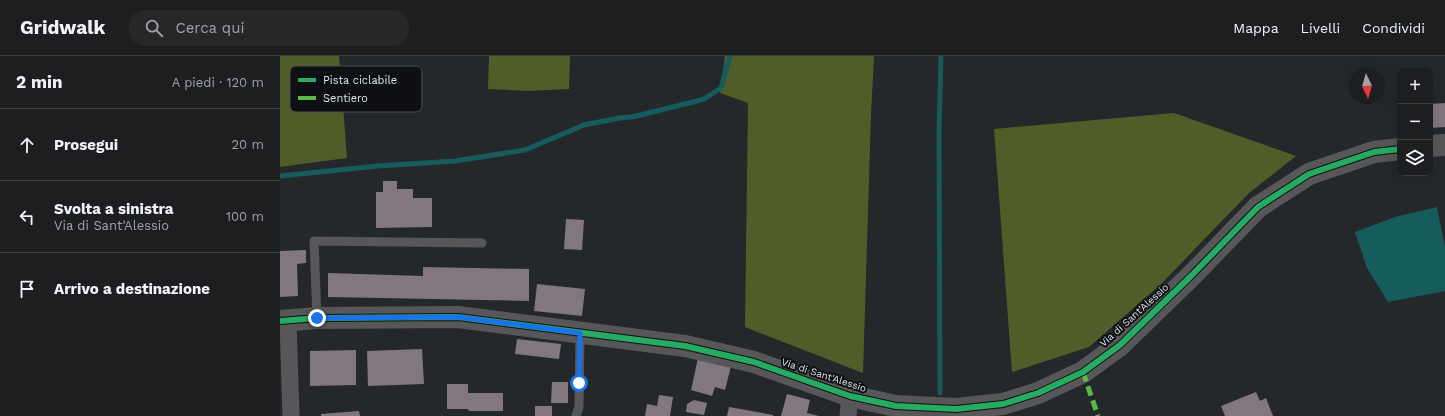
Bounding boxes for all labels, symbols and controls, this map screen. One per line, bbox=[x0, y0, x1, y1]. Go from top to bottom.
search box bbox=[129, 10, 409, 46]
text: Gridwalk bbox=[20, 16, 105, 39]
icon: search bbox=[143, 17, 165, 39]
text: Cerca qui bbox=[175, 19, 245, 37]
text: Mappa bbox=[1233, 20, 1279, 36]
text: Livelli bbox=[1301, 20, 1340, 36]
text: Condividi bbox=[1362, 20, 1425, 36]
legend bbox=[290, 66, 422, 112]
north arrow bbox=[1349, 68, 1385, 104]
map controls bbox=[1397, 68, 1433, 176]
button: + bbox=[1397, 68, 1433, 104]
text: 2 min bbox=[16, 72, 62, 92]
text: Pista ciclabile bbox=[323, 74, 397, 87]
text: A piedi · 120 m bbox=[172, 75, 264, 90]
text: Sentiero bbox=[323, 92, 368, 105]
button: − bbox=[1397, 104, 1433, 140]
icon: ahead bbox=[16, 134, 38, 156]
text: Prosegui bbox=[54, 136, 118, 154]
text: 20 m bbox=[232, 137, 264, 152]
button: layers bbox=[1397, 140, 1433, 176]
text: Svolta a sinistra bbox=[54, 200, 174, 218]
icon: left bbox=[16, 206, 38, 228]
text: 100 m bbox=[226, 209, 264, 224]
text: Via di Sant'Alessio bbox=[54, 218, 169, 233]
icon: arrive bbox=[16, 278, 38, 300]
text: Arrivo a destinazione bbox=[54, 280, 210, 298]
street label: Via di Sant'Alessio bbox=[1097, 281, 1171, 349]
route end bbox=[308, 309, 326, 327]
street label: Via di Sant'Alessio bbox=[780, 356, 868, 394]
route start bbox=[570, 374, 588, 392]

